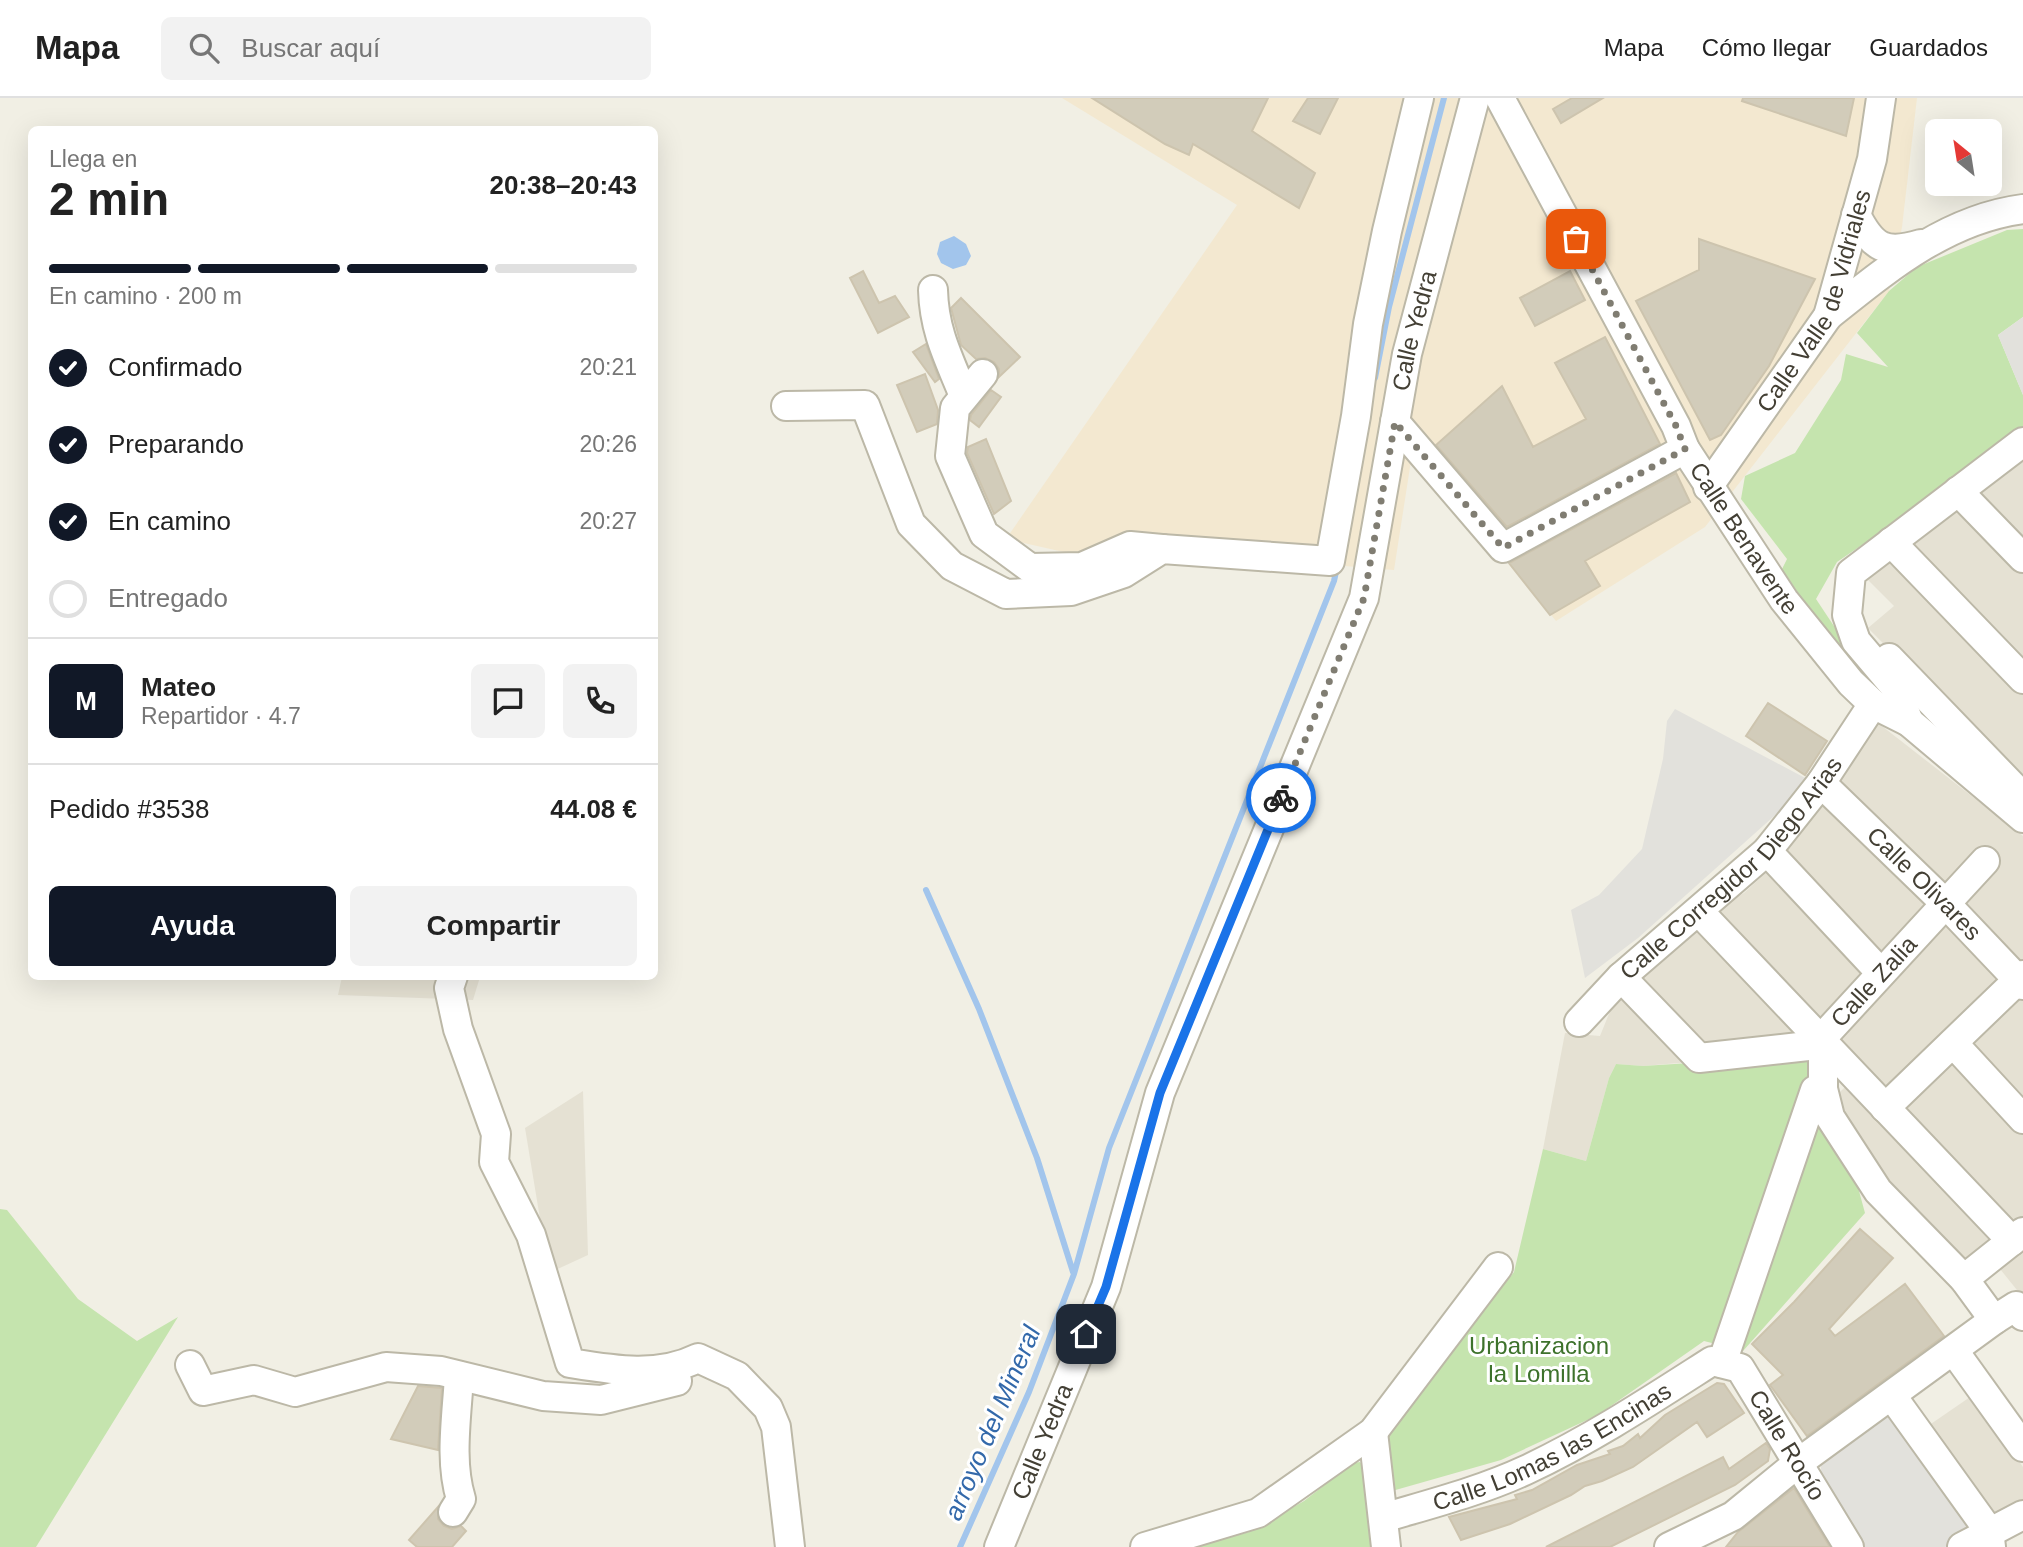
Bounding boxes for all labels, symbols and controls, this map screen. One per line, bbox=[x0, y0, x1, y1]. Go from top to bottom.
search box bbox=[161, 17, 651, 80]
text: Mapa bbox=[35, 29, 119, 66]
icon: search bbox=[185, 29, 223, 67]
text: Buscar aquí bbox=[241, 33, 380, 63]
text: Mapa bbox=[1604, 34, 1664, 61]
text: Cómo llegar bbox=[1702, 34, 1831, 61]
text: Guardados bbox=[1869, 34, 1988, 61]
north arrow bbox=[1925, 119, 2002, 196]
map controls bbox=[1925, 119, 2002, 196]
text: Llega en bbox=[49, 146, 137, 172]
text: 20:38–20:43 bbox=[490, 170, 637, 200]
text: 2 min bbox=[49, 173, 169, 225]
street label: Calle Valle de Vidriales bbox=[1751, 187, 1876, 417]
pin bbox=[1546, 209, 1606, 269]
icon: bag bbox=[1557, 220, 1595, 258]
street label: Calle Yedra bbox=[1387, 267, 1442, 393]
text: En camino · 200 m bbox=[49, 283, 242, 309]
icon: check bbox=[49, 349, 87, 387]
text: Confirmado bbox=[108, 352, 242, 382]
text: 20:21 bbox=[579, 354, 637, 380]
icon: check bbox=[49, 426, 87, 464]
text: Preparando bbox=[108, 429, 244, 459]
text: 20:26 bbox=[579, 431, 637, 457]
street label: Calle Benavente bbox=[1685, 457, 1804, 620]
icon: check bbox=[49, 503, 87, 541]
text: En camino bbox=[108, 506, 231, 536]
text: 20:27 bbox=[579, 508, 637, 534]
text: Entregado bbox=[108, 583, 228, 613]
button: chat bbox=[471, 664, 545, 738]
button: phone bbox=[563, 664, 637, 738]
text: Mateo bbox=[141, 672, 216, 702]
text: M bbox=[75, 686, 97, 716]
text: Repartidor · 4.7 bbox=[141, 703, 301, 729]
street label: Calle Corregidor Diego Arias bbox=[1614, 752, 1847, 985]
courier bbox=[1246, 763, 1316, 833]
icon: bike bbox=[1262, 779, 1300, 817]
text: Pedido #3538 bbox=[49, 794, 209, 824]
text: 44.08 € bbox=[550, 794, 637, 824]
street label: Calle Olivares bbox=[1862, 821, 1987, 945]
button: Ayuda bbox=[49, 886, 336, 966]
button: Compartir bbox=[350, 886, 637, 966]
street label: Calle Zalia bbox=[1825, 930, 1922, 1032]
pin bbox=[1056, 1304, 1116, 1364]
icon: home bbox=[1067, 1315, 1105, 1353]
water label: arroyo del Mineral bbox=[938, 1320, 1047, 1525]
park label: Urbanizacion la Lomilla bbox=[1469, 1332, 1609, 1387]
street label: Calle Lomas las Encinas bbox=[1429, 1377, 1676, 1516]
street label: Calle Yedra bbox=[1006, 1379, 1078, 1503]
street label: Calle Rocío bbox=[1744, 1385, 1831, 1505]

